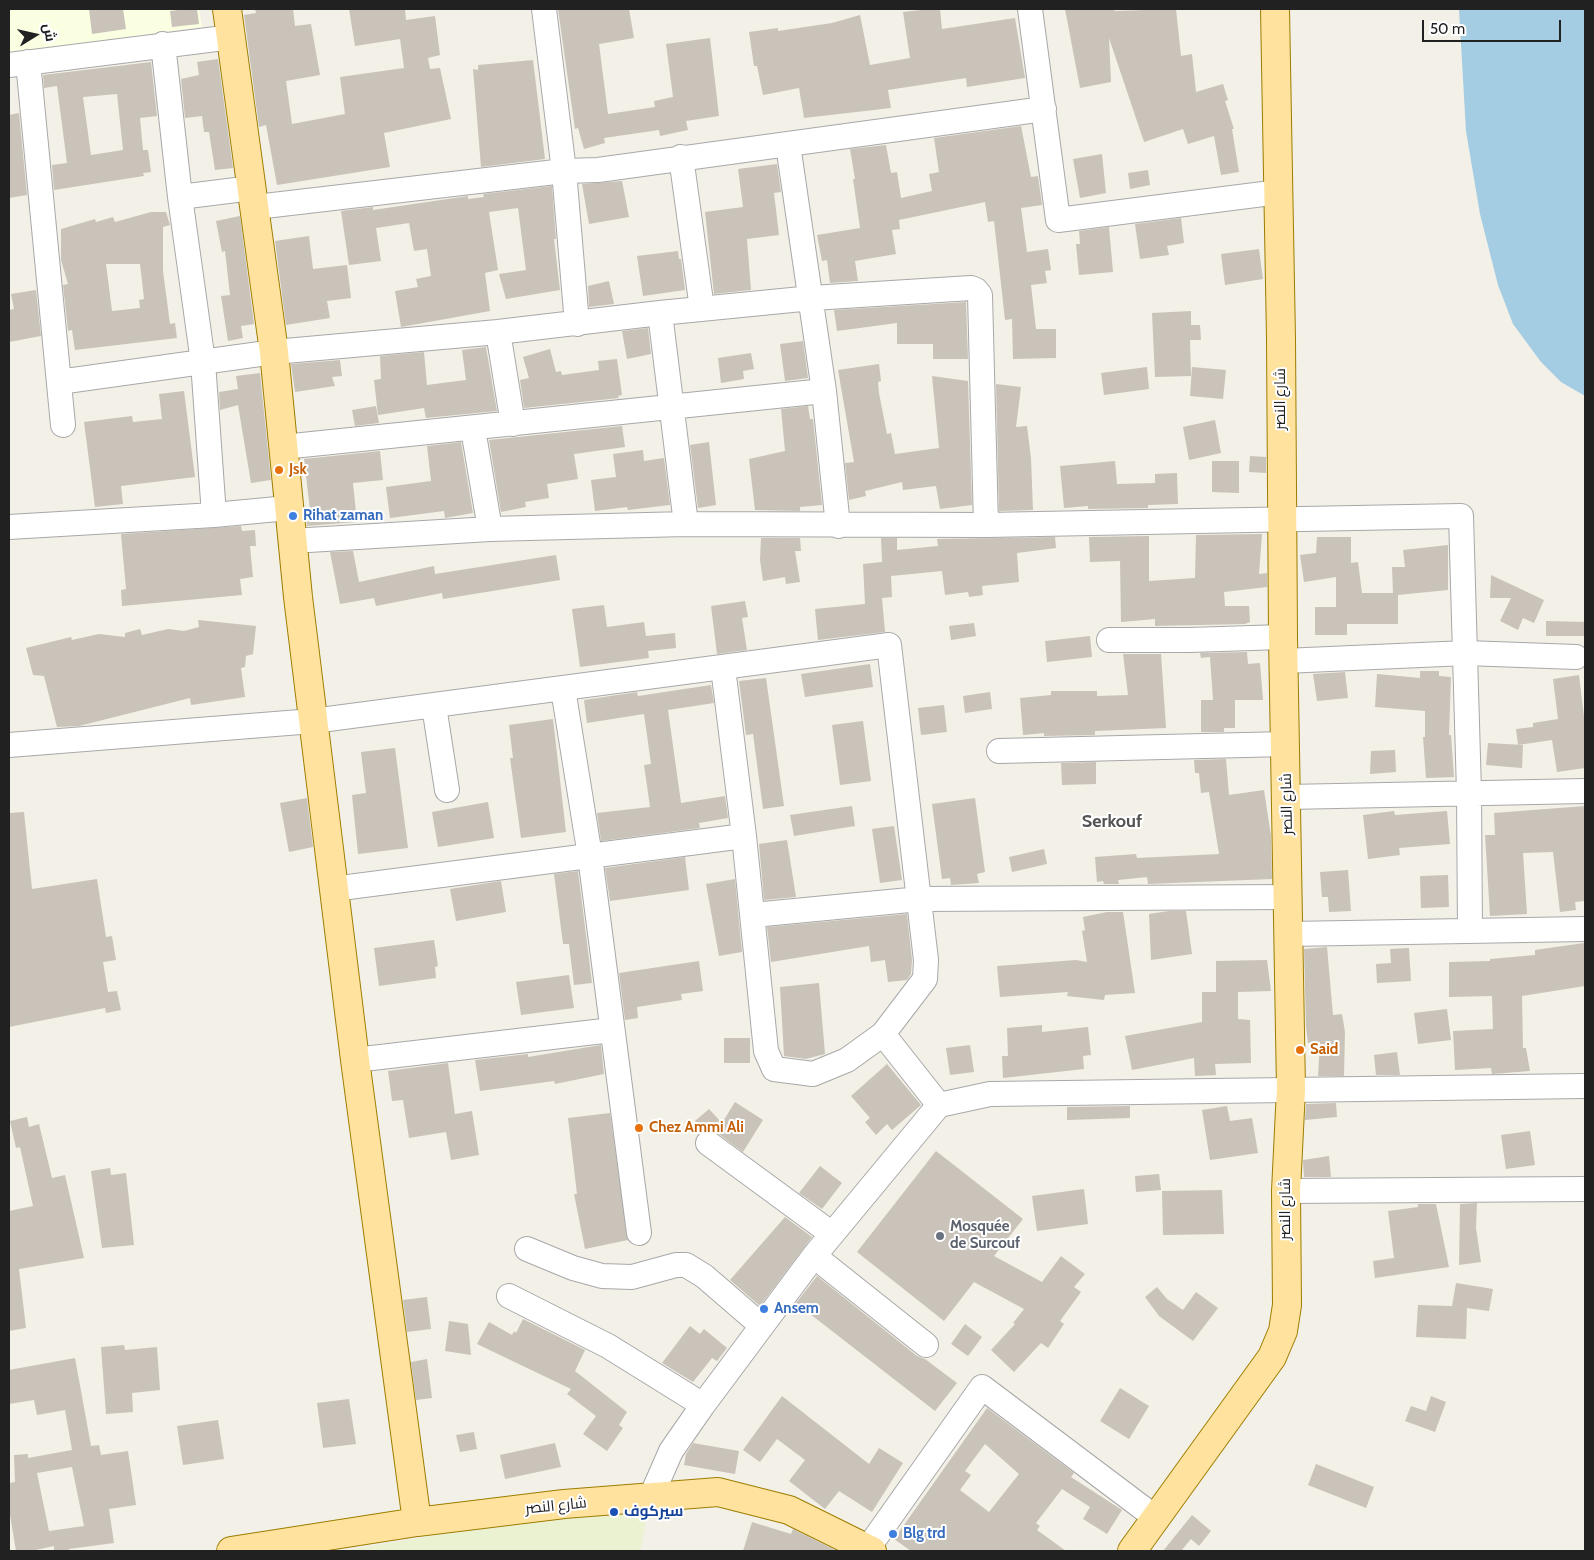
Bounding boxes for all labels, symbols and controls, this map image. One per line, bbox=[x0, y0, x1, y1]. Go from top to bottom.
north arrow bbox=[10, 10, 60, 60]
scale bar bbox=[1424, 10, 1563, 42]
text: 50 m bbox=[1430, 20, 1465, 38]
text: ش bbox=[39, 22, 60, 43]
street label: شارع النصر bbox=[1272, 368, 1290, 430]
place label: Jsk bbox=[289, 461, 307, 479]
marker: Jsk bbox=[273, 464, 285, 476]
place label: Rihat zaman bbox=[303, 507, 383, 525]
marker: Rihat zaman bbox=[287, 510, 299, 522]
street label: شارع النصر bbox=[1277, 773, 1297, 835]
district label: Serkouf bbox=[1082, 811, 1142, 833]
place label: Said bbox=[1310, 1041, 1338, 1059]
marker: Said bbox=[1294, 1044, 1306, 1056]
place label: Chez Ammi Ali bbox=[649, 1119, 744, 1137]
marker: Chez Ammi Ali bbox=[633, 1122, 645, 1134]
street label: شارع النصر bbox=[1277, 1178, 1295, 1240]
place label: Mosquée de Surcouf bbox=[950, 1218, 1020, 1253]
marker: Mosquée de Surcouf bbox=[934, 1230, 946, 1242]
place label: Ansem bbox=[774, 1300, 819, 1318]
marker: Ansem bbox=[758, 1303, 770, 1315]
street label: شارع النصر bbox=[524, 1494, 588, 1518]
place label: سيركوف bbox=[624, 1503, 683, 1521]
marker: سيركوف bbox=[608, 1506, 620, 1518]
place label: Blg trd bbox=[903, 1525, 946, 1543]
marker: Blg trd bbox=[887, 1528, 899, 1540]

